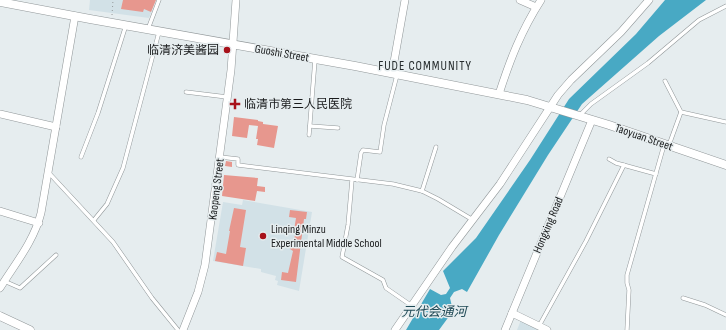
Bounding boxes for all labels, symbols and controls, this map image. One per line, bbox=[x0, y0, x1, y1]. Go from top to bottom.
street label: Guoshi Street bbox=[254, 41, 311, 66]
place label: 临清济美酱园 bbox=[147, 43, 219, 58]
marker: 临清济美酱园 bbox=[222, 45, 232, 55]
district label: FUDE COMMUNITY bbox=[378, 58, 472, 74]
place label: 临清市第三人民医院 bbox=[244, 97, 352, 112]
marker: 临清市第三人民医院 bbox=[229, 98, 241, 110]
street label: Taoyuan Street bbox=[613, 121, 675, 154]
street label: Kaopeng Street bbox=[205, 157, 228, 221]
street label: Hongxing Road bbox=[530, 195, 567, 256]
place label: Linqing Minzu Experimental Middle School bbox=[271, 222, 382, 251]
marker: Linqing Minzu Experimental Middle School bbox=[258, 231, 268, 241]
water label: 元代会通河 bbox=[401, 304, 469, 320]

